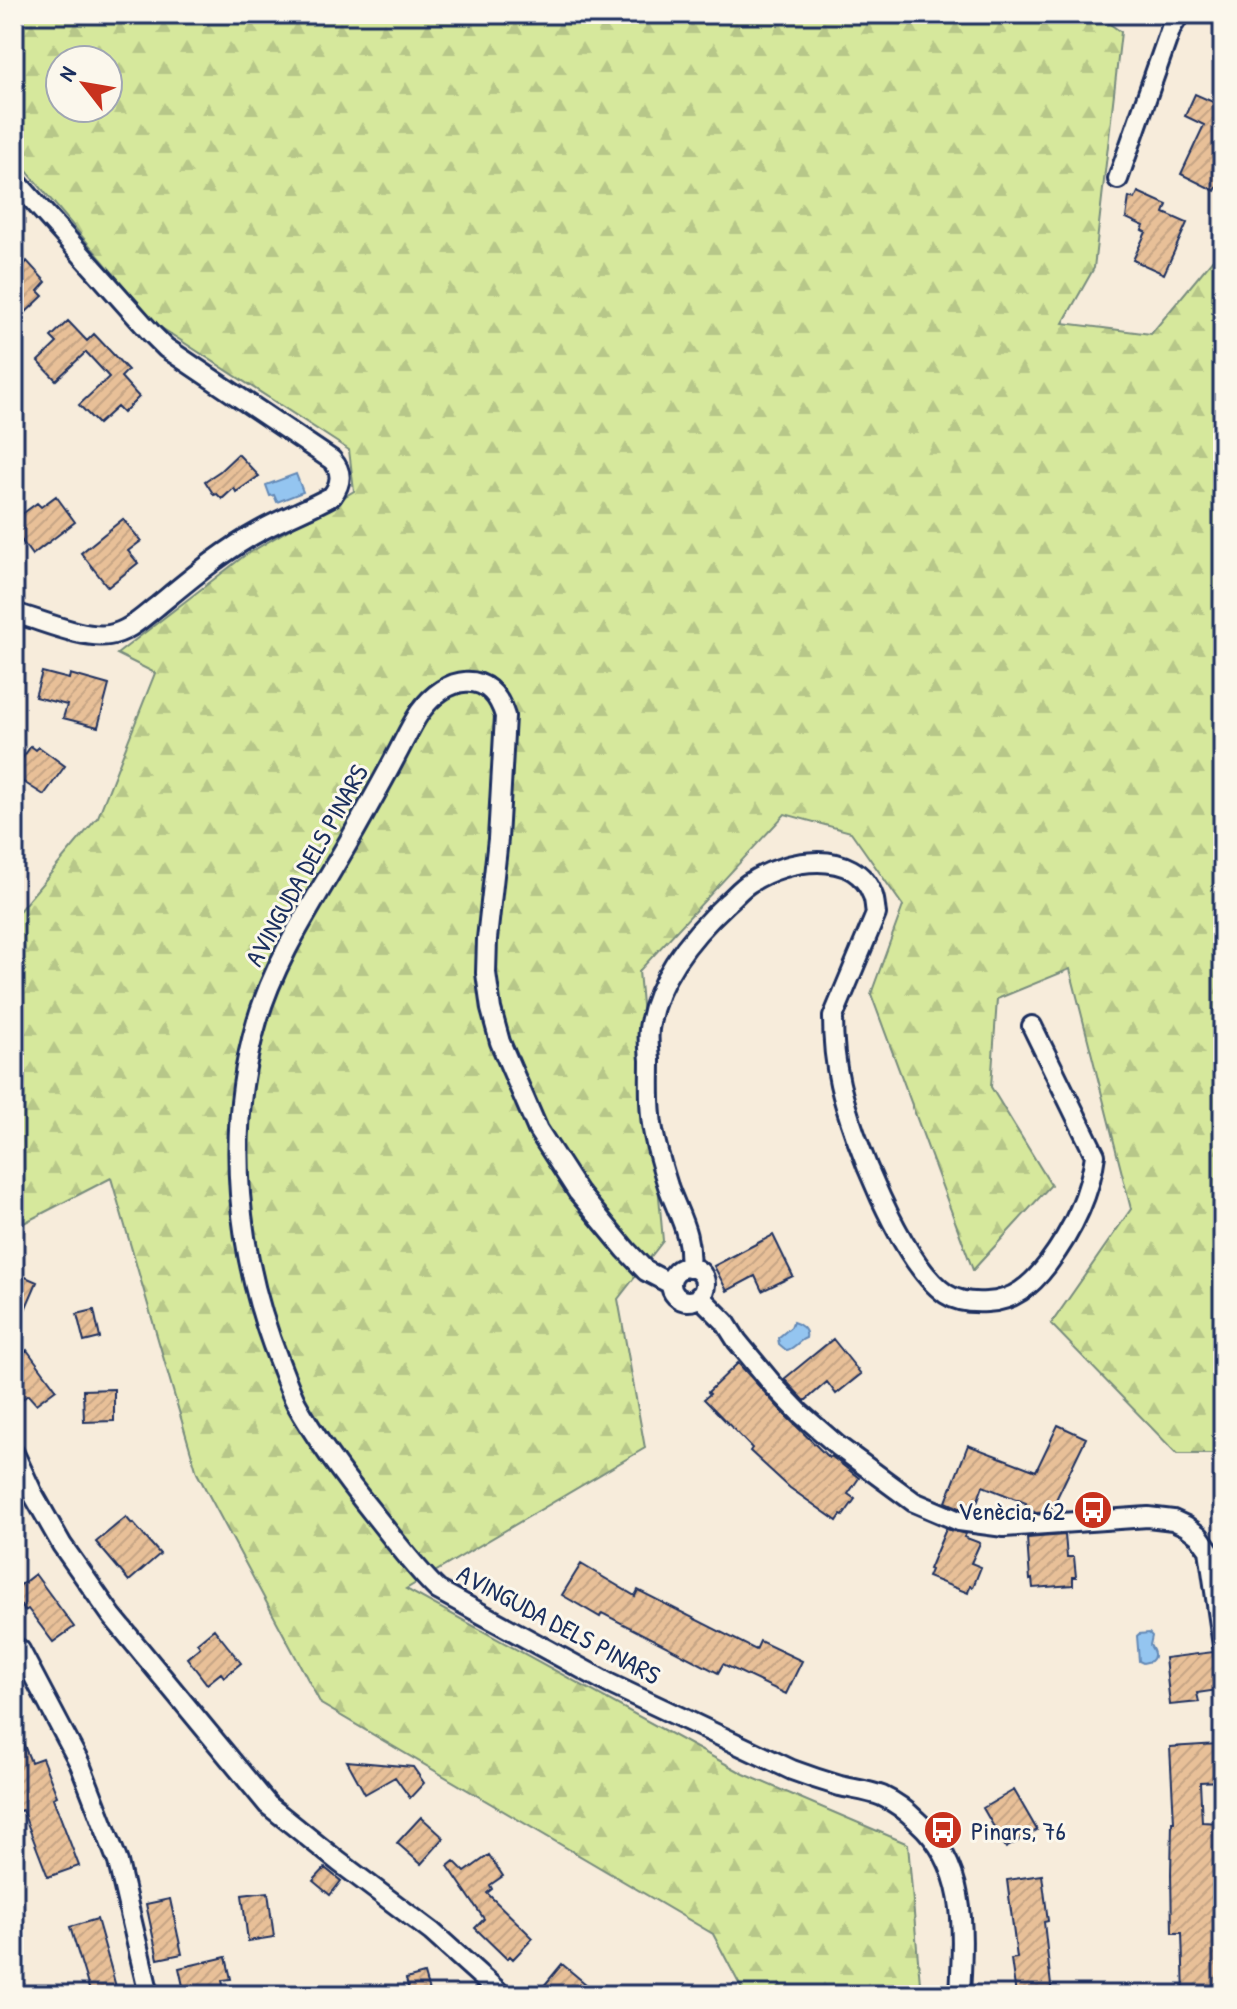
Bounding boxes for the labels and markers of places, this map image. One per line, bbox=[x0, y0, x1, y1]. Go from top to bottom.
bus stop icon: Venècia, 62 bbox=[1072, 1489, 1114, 1531]
place label: Venècia, 62 bbox=[958, 1493, 1065, 1528]
bus stop icon: Pinars, 76 bbox=[922, 1809, 964, 1851]
place label: Pinars, 76 bbox=[971, 1813, 1066, 1848]

